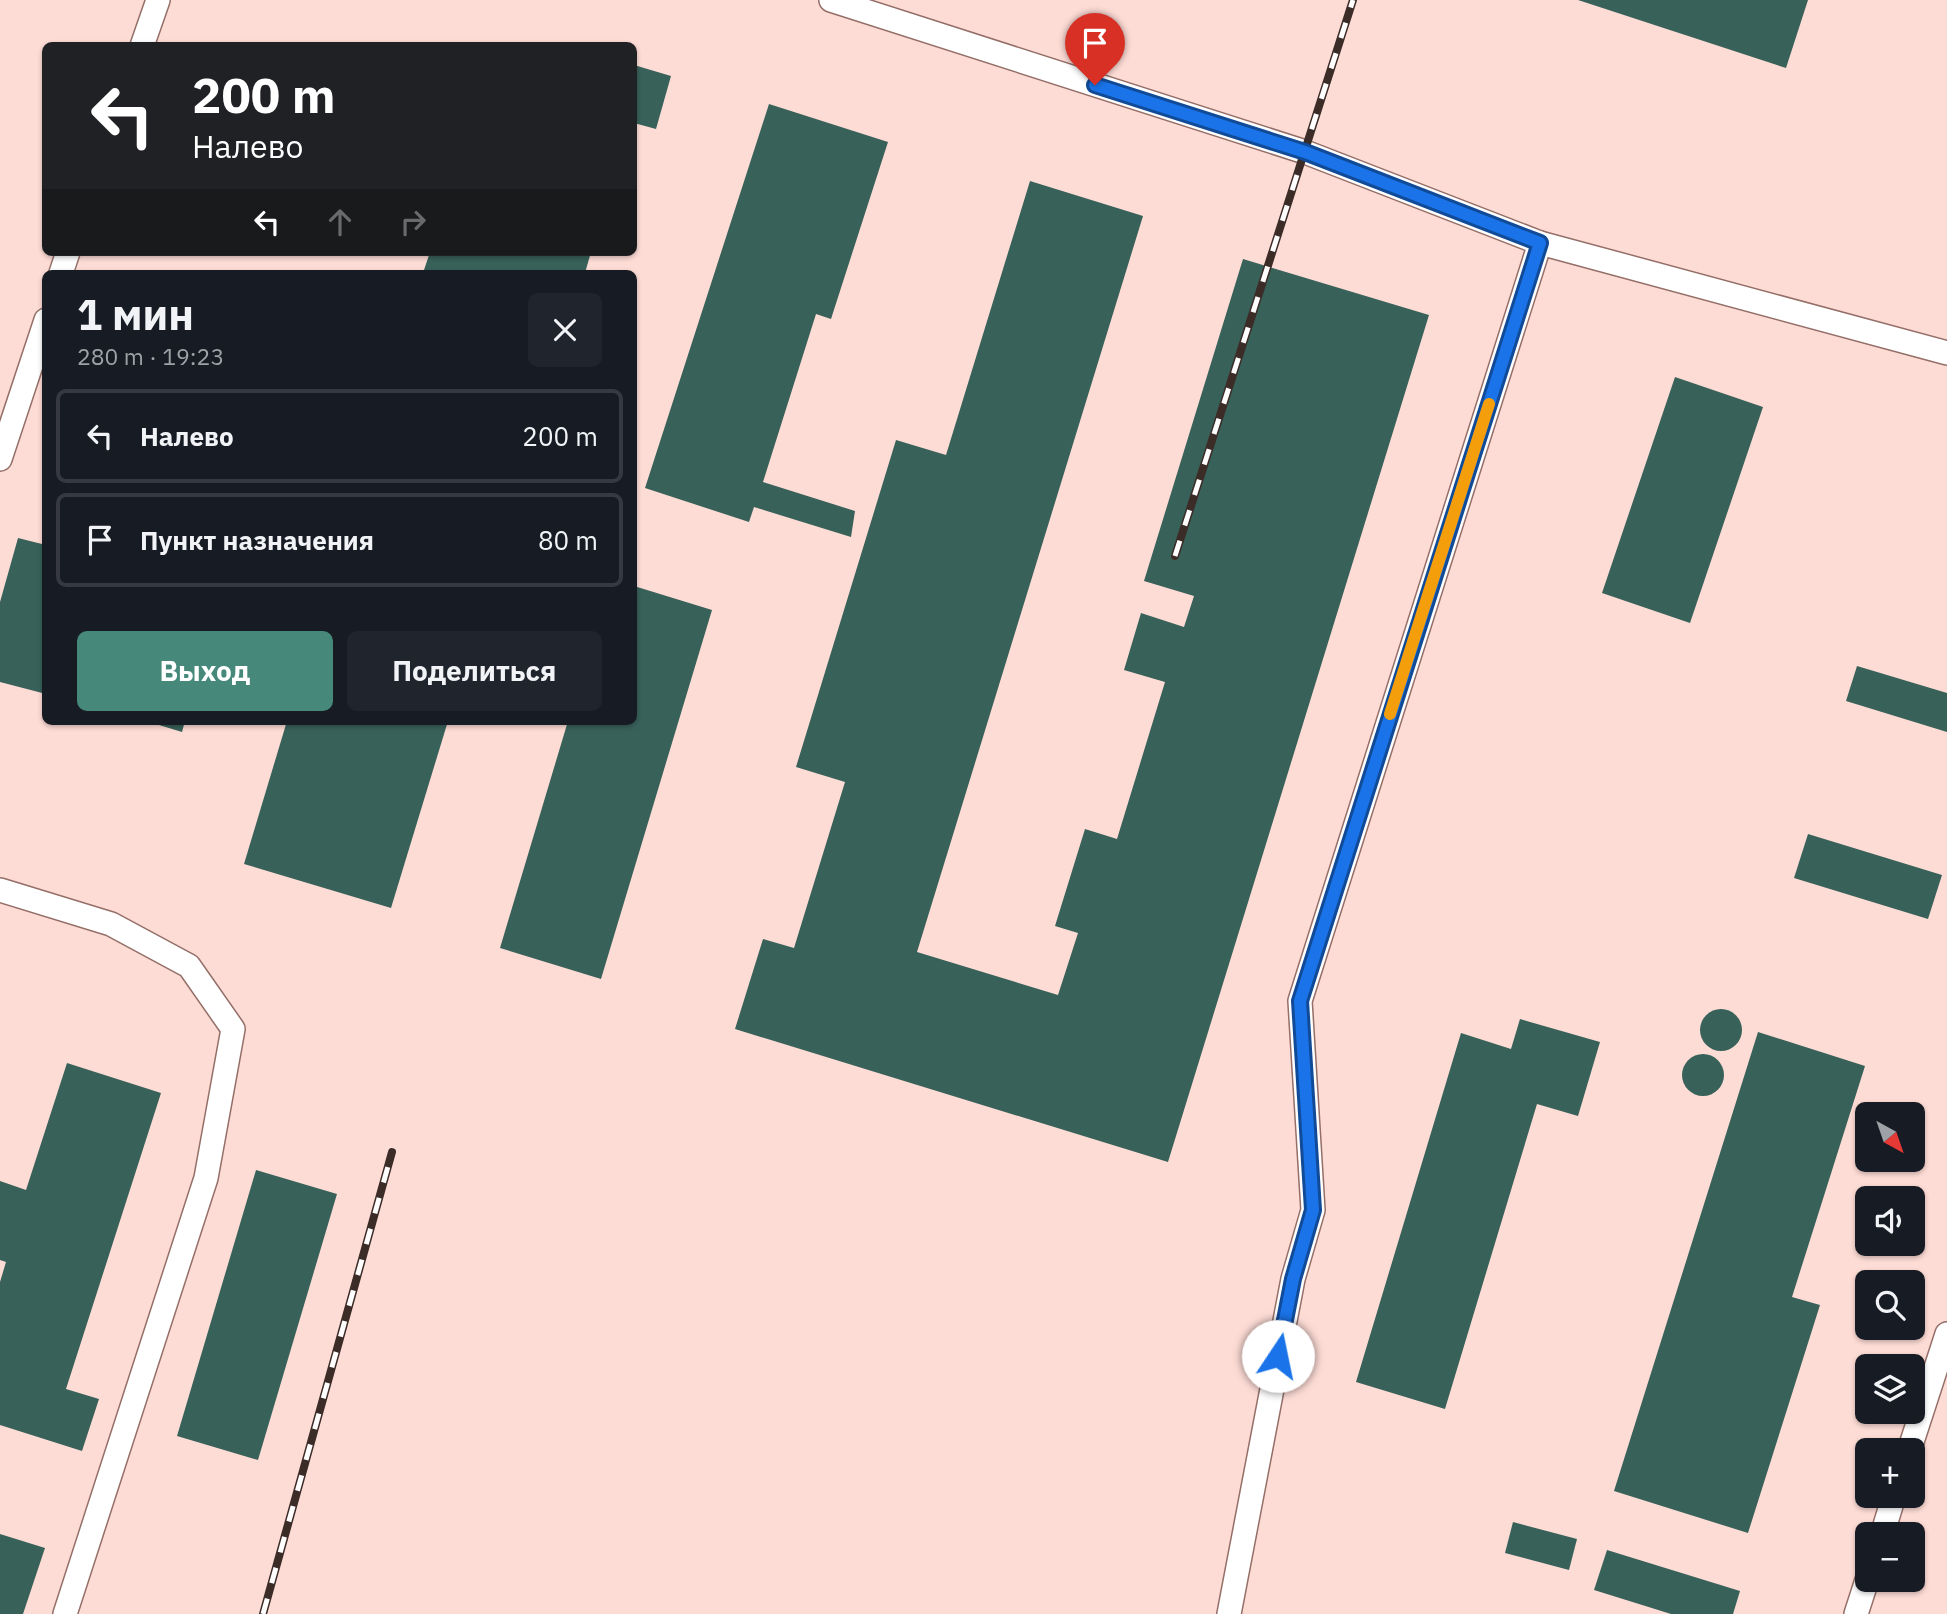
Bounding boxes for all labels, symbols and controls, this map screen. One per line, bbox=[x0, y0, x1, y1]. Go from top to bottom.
pin bbox=[1065, 13, 1125, 85]
icon: arrive bbox=[1076, 24, 1114, 62]
text: 200 m bbox=[192, 63, 336, 126]
icon: left bbox=[77, 70, 168, 161]
text: Налево bbox=[192, 125, 303, 167]
icon: left bbox=[248, 203, 286, 241]
icon: ahead bbox=[321, 203, 359, 241]
icon: right bbox=[394, 203, 432, 241]
text: 1 мин bbox=[77, 287, 194, 342]
button: close bbox=[528, 293, 602, 367]
text: 280 m · 19:23 bbox=[77, 341, 224, 371]
icon: left bbox=[81, 417, 119, 455]
text: Налево bbox=[140, 419, 234, 453]
text: 200 m bbox=[522, 419, 598, 453]
icon: arrive bbox=[81, 521, 119, 559]
text: Пункт назначения bbox=[140, 523, 374, 557]
text: 80 m bbox=[538, 523, 598, 557]
button: Выход bbox=[77, 631, 333, 711]
button: Поделиться bbox=[347, 631, 602, 711]
north arrow bbox=[1855, 1102, 1925, 1172]
map controls bbox=[1855, 1102, 1925, 1592]
button: sound bbox=[1855, 1186, 1925, 1256]
button: search bbox=[1855, 1270, 1925, 1340]
position arrow bbox=[1241, 1319, 1315, 1393]
button: layers bbox=[1855, 1354, 1925, 1424]
button: + bbox=[1855, 1438, 1925, 1508]
button: − bbox=[1855, 1522, 1925, 1592]

